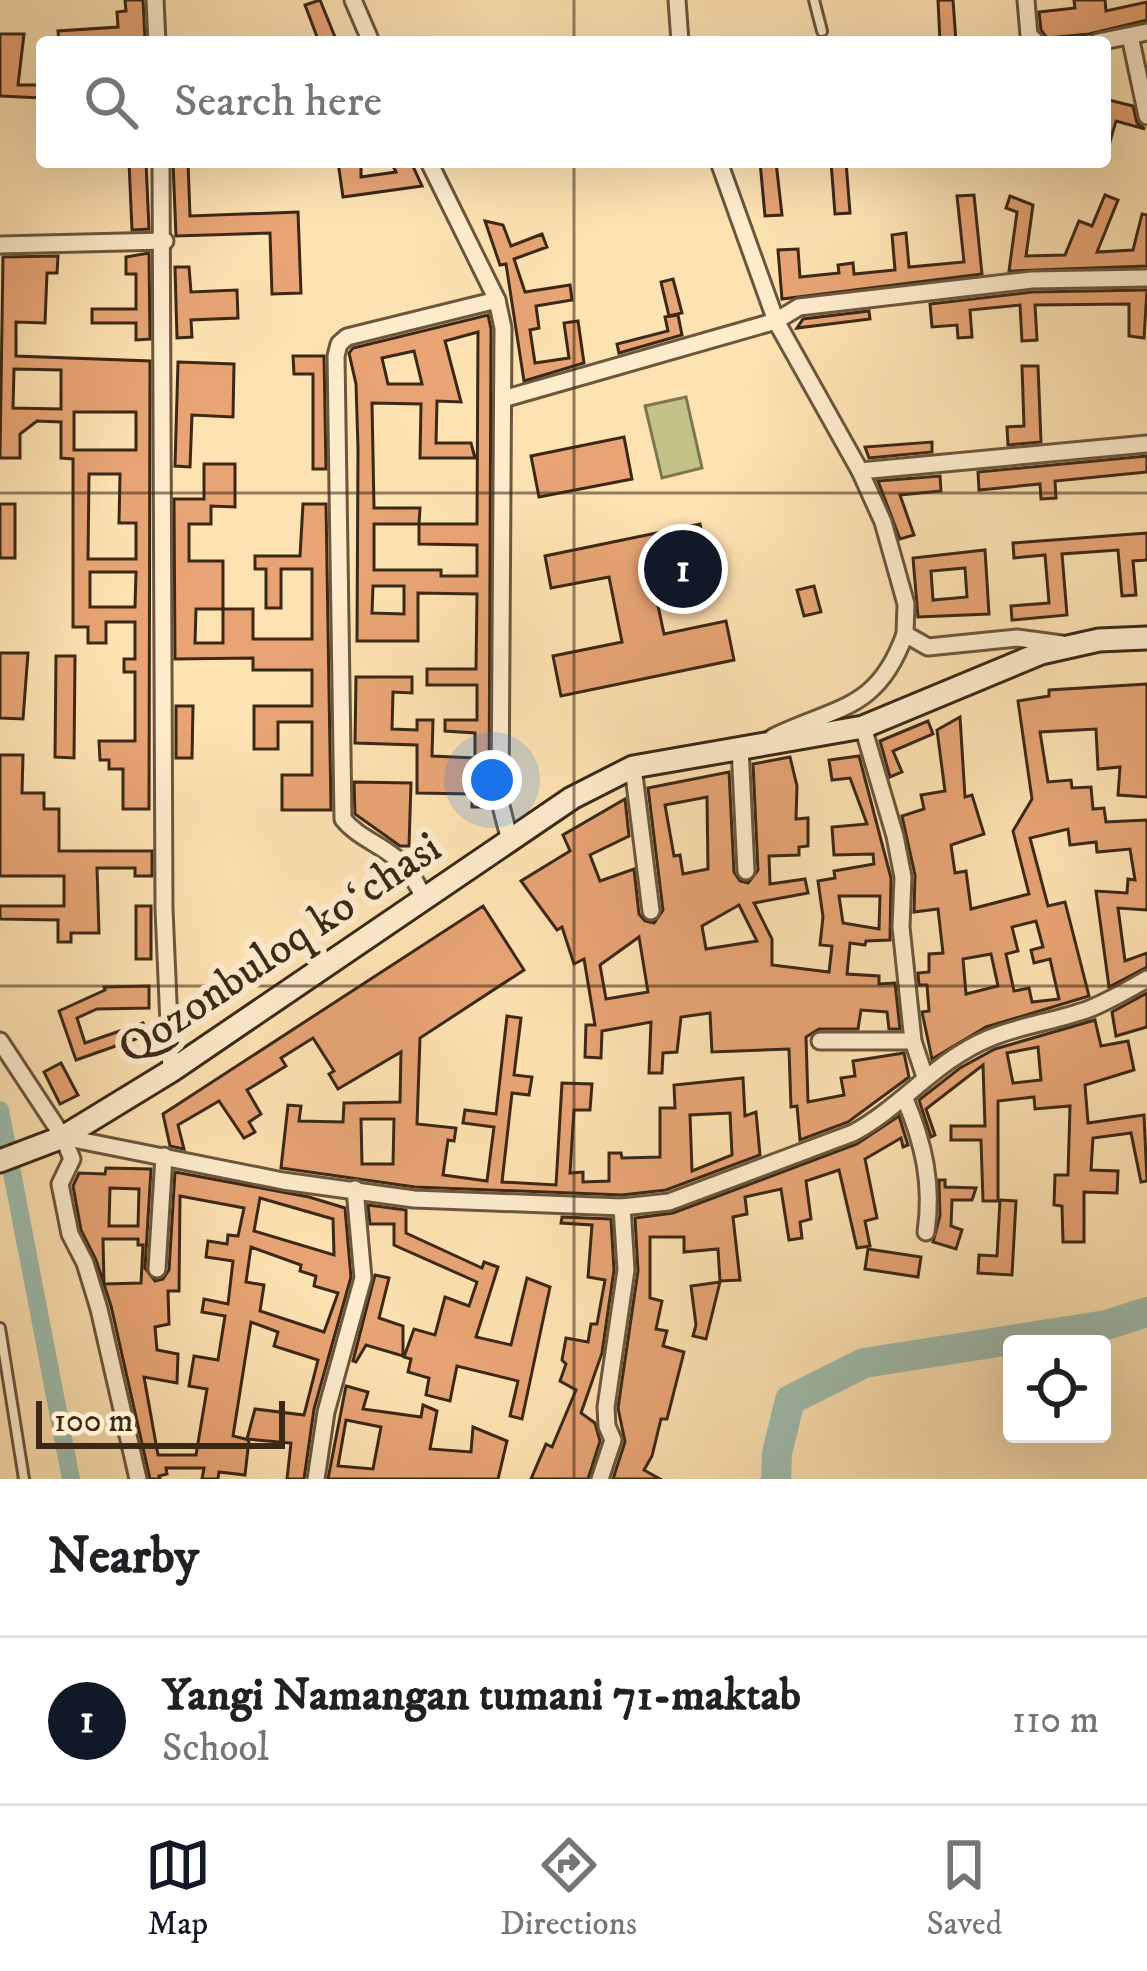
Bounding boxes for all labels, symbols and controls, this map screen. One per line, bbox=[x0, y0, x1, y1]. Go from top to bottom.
search box bbox=[36, 36, 1111, 168]
icon: search bbox=[78, 69, 144, 135]
text: Search here bbox=[174, 74, 382, 130]
pin: 1 bbox=[644, 524, 722, 614]
your location bbox=[462, 750, 522, 810]
street label: Qozonbuloq koʻchasi bbox=[108, 820, 452, 1078]
map controls bbox=[1003, 1335, 1111, 1443]
button: locate bbox=[1003, 1335, 1111, 1443]
scale bar bbox=[36, 1395, 285, 1448]
text: 100 m bbox=[54, 1401, 133, 1442]
text: Nearby bbox=[48, 1525, 199, 1589]
text: Yangi Namangan tumani 71-maktab bbox=[162, 1668, 801, 1724]
text: 1 bbox=[80, 1696, 94, 1745]
text: 110 m bbox=[1012, 1696, 1099, 1745]
text: School bbox=[162, 1724, 269, 1773]
tab: Map bbox=[145, 1832, 211, 1945]
tab: Directions bbox=[500, 1832, 637, 1945]
tab: Saved bbox=[926, 1832, 1002, 1945]

